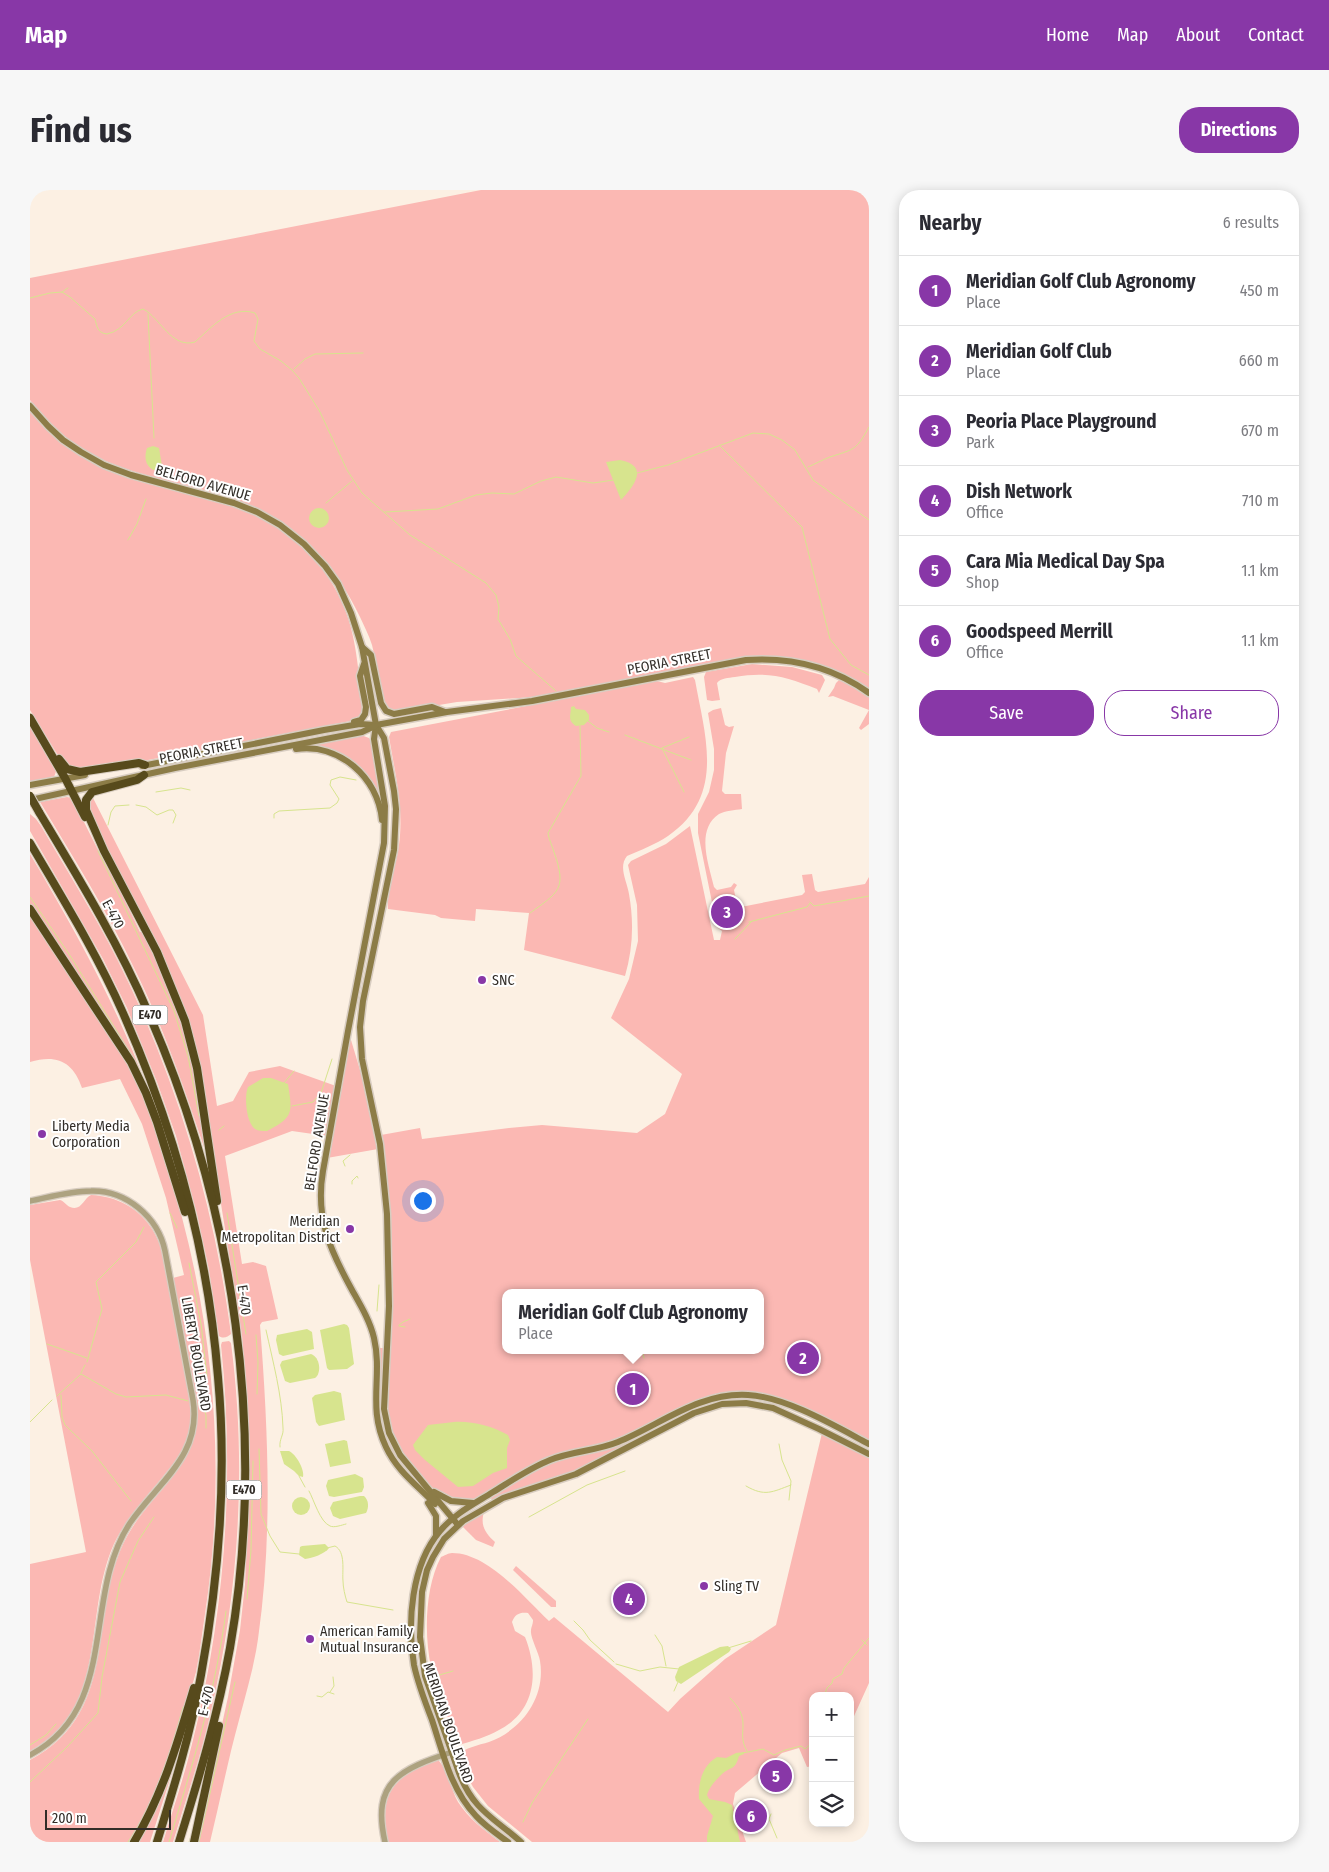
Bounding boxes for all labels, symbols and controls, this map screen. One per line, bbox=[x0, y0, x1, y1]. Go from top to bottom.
text: Map bbox=[25, 21, 67, 49]
text: Home bbox=[1046, 24, 1089, 46]
text: Map bbox=[1117, 24, 1148, 46]
text: About bbox=[1176, 24, 1220, 46]
text: Contact bbox=[1248, 24, 1304, 46]
button: Directions bbox=[1179, 107, 1299, 153]
text: Find us bbox=[30, 109, 132, 151]
text: Nearby bbox=[919, 210, 981, 236]
text: 6 results bbox=[1223, 213, 1279, 232]
text: Meridian Golf Club Agronomy bbox=[966, 270, 1196, 293]
text: 1 bbox=[932, 281, 938, 300]
text: 450 m bbox=[1240, 281, 1279, 300]
text: Place bbox=[966, 293, 1001, 312]
text: Meridian Golf Club bbox=[966, 340, 1112, 363]
text: 2 bbox=[931, 351, 939, 370]
text: 660 m bbox=[1239, 351, 1279, 370]
text: Place bbox=[966, 363, 1001, 382]
text: Peoria Place Playground bbox=[966, 410, 1157, 433]
text: 3 bbox=[931, 421, 939, 440]
text: 670 m bbox=[1241, 421, 1279, 440]
text: Park bbox=[966, 433, 994, 452]
street label: BELFORD AVENUE bbox=[153, 461, 253, 505]
text: Dish Network bbox=[966, 480, 1072, 503]
text: 4 bbox=[931, 491, 939, 510]
text: 710 m bbox=[1242, 491, 1279, 510]
text: Office bbox=[966, 503, 1004, 522]
text: Cara Mia Medical Day Spa bbox=[966, 550, 1165, 573]
text: 5 bbox=[931, 561, 939, 580]
text: 1.1 km bbox=[1241, 561, 1279, 580]
text: Shop bbox=[966, 573, 999, 592]
text: Goodspeed Merrill bbox=[966, 620, 1113, 643]
text: 6 bbox=[931, 631, 939, 650]
text: 1.1 km bbox=[1241, 631, 1279, 650]
text: Office bbox=[966, 643, 1004, 662]
street label: PEORIA STREET bbox=[626, 645, 713, 678]
button: Save bbox=[919, 690, 1094, 736]
button: Share bbox=[1104, 690, 1279, 736]
street label: PEORIA STREET bbox=[158, 734, 245, 767]
pin: 3 bbox=[711, 893, 743, 931]
street label: E-470 bbox=[98, 896, 128, 932]
place label: SNC bbox=[492, 972, 515, 989]
marker: SNC bbox=[476, 974, 488, 986]
road number: E470 bbox=[132, 1006, 168, 1024]
street label: BELFORD AVENUE bbox=[301, 1092, 333, 1192]
place label: Liberty Media Corporation bbox=[52, 1118, 130, 1151]
marker: Liberty Media Corporation bbox=[36, 1128, 48, 1140]
your location bbox=[410, 1188, 436, 1214]
place label: Meridian Metropolitan District bbox=[221, 1213, 340, 1246]
marker: Meridian Metropolitan District bbox=[344, 1223, 356, 1235]
street label: E-470 bbox=[233, 1284, 255, 1316]
popup bbox=[502, 1289, 764, 1354]
street label: LIBERTY BOULEVARD bbox=[178, 1296, 214, 1412]
text: Meridian Golf Club Agronomy bbox=[518, 1301, 748, 1324]
text: Place bbox=[518, 1324, 553, 1343]
pin: 2 bbox=[787, 1339, 819, 1377]
pin: 1 bbox=[617, 1370, 649, 1408]
road number: E470 bbox=[226, 1480, 262, 1500]
place label: Sling TV bbox=[714, 1578, 760, 1595]
pin: 4 bbox=[613, 1580, 645, 1618]
marker: Sling TV bbox=[698, 1580, 710, 1592]
place label: American Family Mutual Insurance bbox=[320, 1623, 419, 1656]
marker: American Family Mutual Insurance bbox=[304, 1633, 316, 1645]
street label: MERIDIAN BOULEVARD bbox=[419, 1661, 477, 1785]
street label: E-470 bbox=[194, 1684, 218, 1718]
map controls bbox=[809, 1692, 854, 1827]
button: + bbox=[809, 1692, 854, 1737]
button: − bbox=[809, 1737, 854, 1782]
pin: 5 bbox=[760, 1757, 792, 1795]
button: layers bbox=[809, 1782, 854, 1827]
pin: 6 bbox=[735, 1797, 767, 1835]
scale bar bbox=[45, 1807, 171, 1830]
text: 200 m bbox=[52, 1810, 87, 1827]

